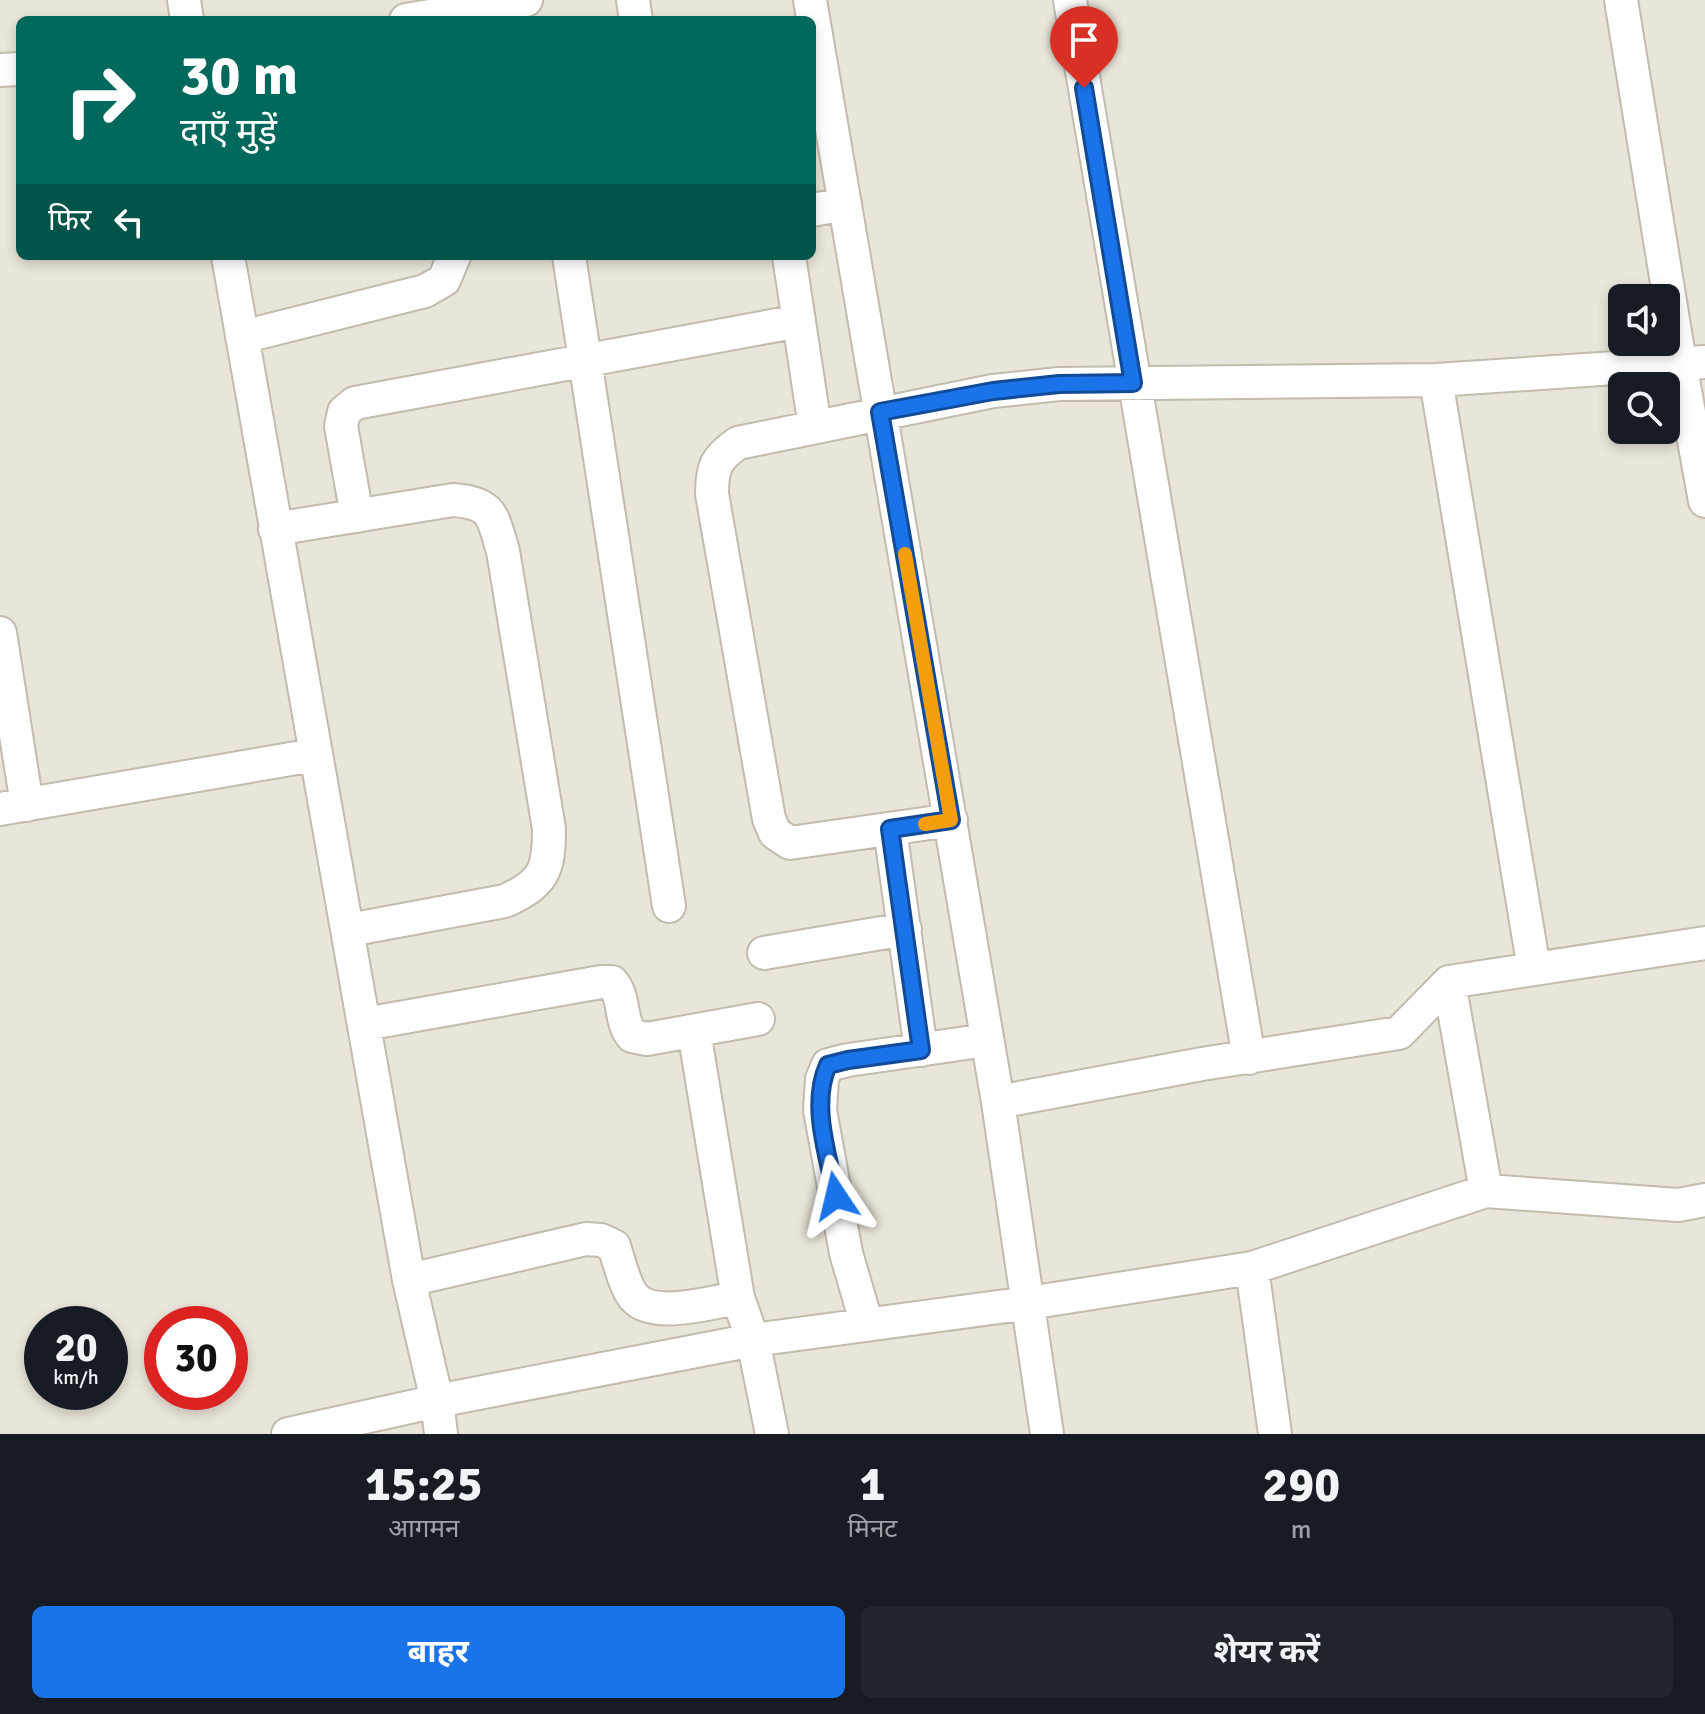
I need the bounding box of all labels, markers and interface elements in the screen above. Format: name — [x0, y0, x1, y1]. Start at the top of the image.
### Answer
pin — [1050, 6, 1118, 88]
icon: arrive — [1062, 18, 1106, 62]
text: 30 m — [180, 41, 298, 110]
icon: right — [48, 48, 152, 152]
text: दाएँ मुड़ें — [180, 110, 277, 155]
icon: left — [107, 200, 151, 244]
text: फिर — [48, 202, 91, 239]
map controls — [1608, 284, 1680, 444]
button: sound — [1608, 284, 1680, 356]
button: search — [1608, 372, 1680, 444]
position arrow — [794, 1154, 878, 1238]
speed limit sign: 30 — [144, 1306, 248, 1410]
text: 20 — [54, 1323, 98, 1373]
text: km/h — [53, 1365, 99, 1390]
text: 15:25 — [365, 1455, 483, 1514]
text: 1 — [860, 1455, 885, 1514]
text: 290 — [1262, 1456, 1340, 1515]
text: आगमन — [388, 1513, 459, 1545]
text: मिनट — [848, 1513, 897, 1545]
text: m — [1291, 1514, 1312, 1546]
button: बाहर — [32, 1606, 845, 1698]
button: शेयर करें — [861, 1606, 1673, 1698]

